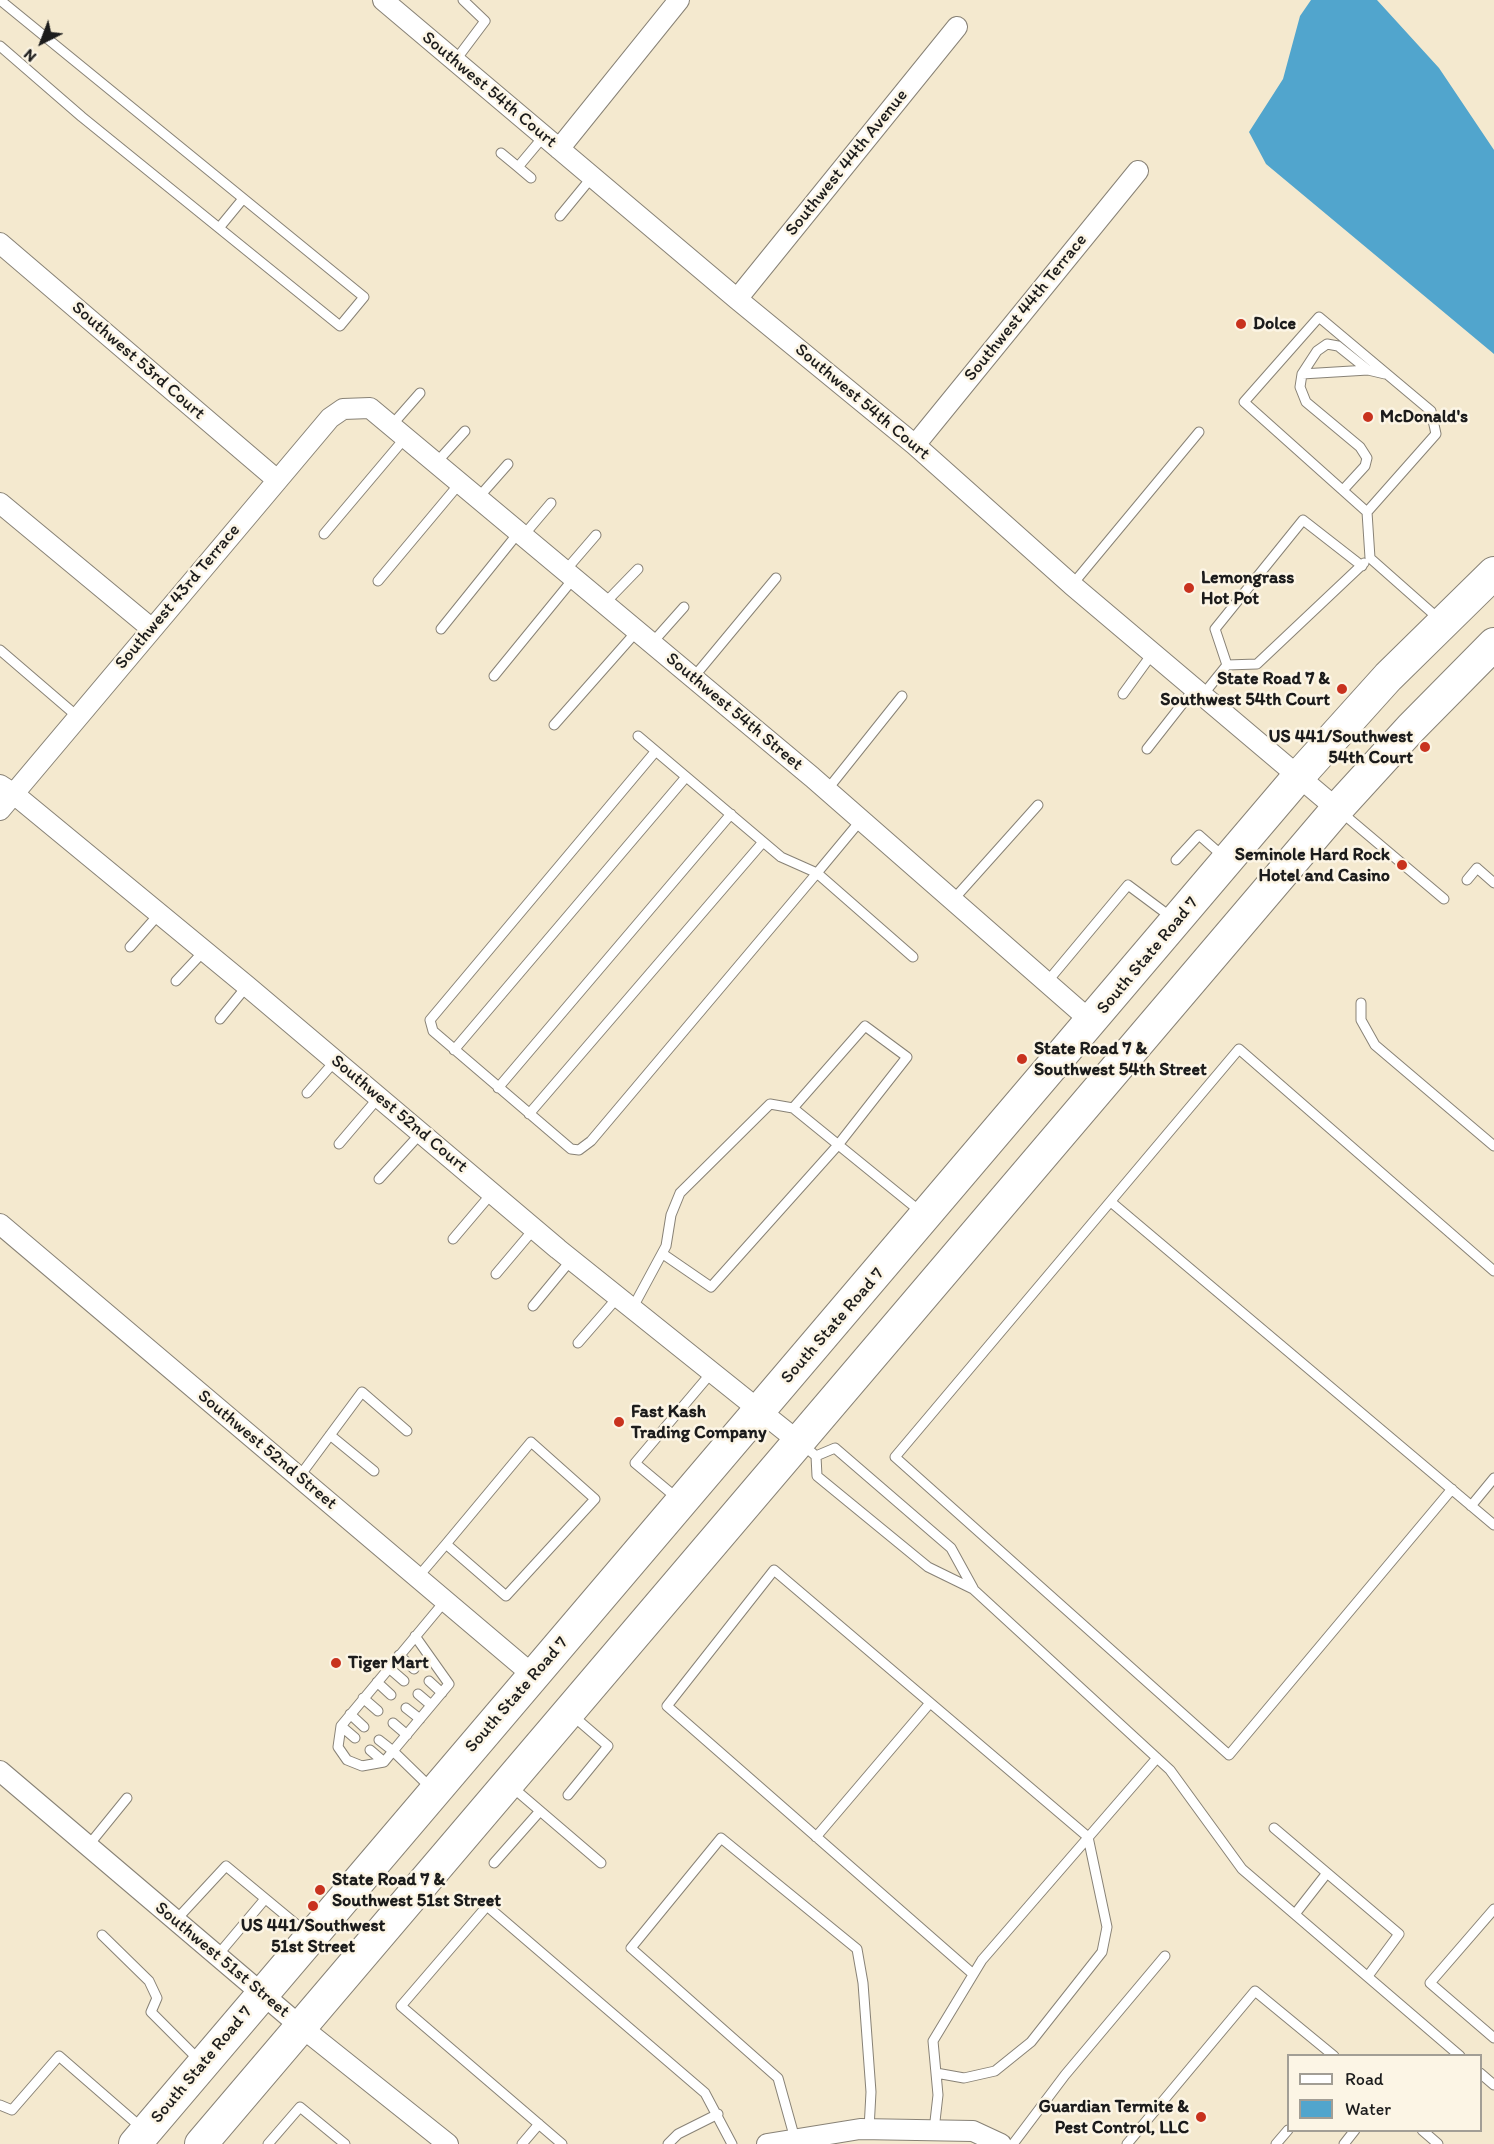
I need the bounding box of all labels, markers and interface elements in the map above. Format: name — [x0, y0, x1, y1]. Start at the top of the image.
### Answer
north arrow — [12, 12, 72, 72]
street label: Southwest 54th Court — [417, 27, 561, 153]
text: N — [19, 45, 40, 66]
street label: Southwest 44th Avenue — [781, 85, 913, 241]
street label: Southwest 44th Terrace — [960, 230, 1092, 386]
street label: Southwest 53rd Court — [67, 297, 209, 425]
place label: Dolce — [1253, 313, 1296, 335]
marker: Dolce — [1234, 317, 1248, 331]
street label: Southwest 54th Court — [790, 339, 934, 465]
place label: McDonald's — [1380, 406, 1468, 428]
marker: McDonald's — [1361, 410, 1375, 424]
street label: Southwest 43rd Terrace — [111, 520, 245, 674]
place label: Lemongrass Hot Pot — [1201, 567, 1294, 610]
marker: Lemongrass Hot Pot — [1182, 581, 1196, 595]
street label: Southwest 54th Street — [661, 648, 807, 776]
place label: State Road 7 & Southwest 54th Court — [1160, 668, 1330, 710]
marker: State Road 7 & Southwest 54th Court — [1335, 682, 1349, 696]
place label: US 441/Southwest 54th Court — [1269, 726, 1413, 768]
marker: US 441/Southwest 54th Court — [1418, 740, 1432, 754]
place label: Seminole Hard Rock Hotel and Casino — [1235, 844, 1390, 886]
marker: Seminole Hard Rock Hotel and Casino — [1395, 858, 1409, 872]
street label: South State Road 7 — [1093, 893, 1203, 1019]
place label: State Road 7 & Southwest 54th Street — [1034, 1038, 1207, 1080]
street label: Southwest 52nd Court — [326, 1050, 472, 1178]
marker: State Road 7 & Southwest 54th Street — [1015, 1052, 1029, 1066]
street label: South State Road 7 — [777, 1264, 889, 1388]
street label: Southwest 52nd Street — [193, 1385, 341, 1515]
place label: Fast Kash Trading Company — [631, 1401, 766, 1444]
marker: Fast Kash Trading Company — [612, 1415, 626, 1429]
street label: South State Road 7 — [461, 1633, 573, 1757]
place label: Tiger Mart — [348, 1652, 429, 1674]
marker: Tiger Mart — [329, 1656, 343, 1670]
place label: State Road 7 & Southwest 51st Street — [332, 1869, 501, 1912]
marker: State Road 7 & Southwest 51st Street — [313, 1883, 327, 1897]
street label: Southwest 51st Street — [150, 1897, 294, 2023]
marker: US 441/Southwest 51st Street — [306, 1899, 320, 1913]
place label: US 441/Southwest 51st Street — [241, 1915, 385, 1958]
street label: South State Road 7 — [147, 2002, 257, 2128]
legend — [1287, 2054, 1482, 2132]
text: Road — [1345, 2068, 1384, 2090]
place label: Guardian Termite & Pest Control, LLC — [1039, 2096, 1189, 2138]
text: Water — [1345, 2098, 1391, 2120]
marker: Guardian Termite & Pest Control, LLC — [1194, 2110, 1208, 2124]

